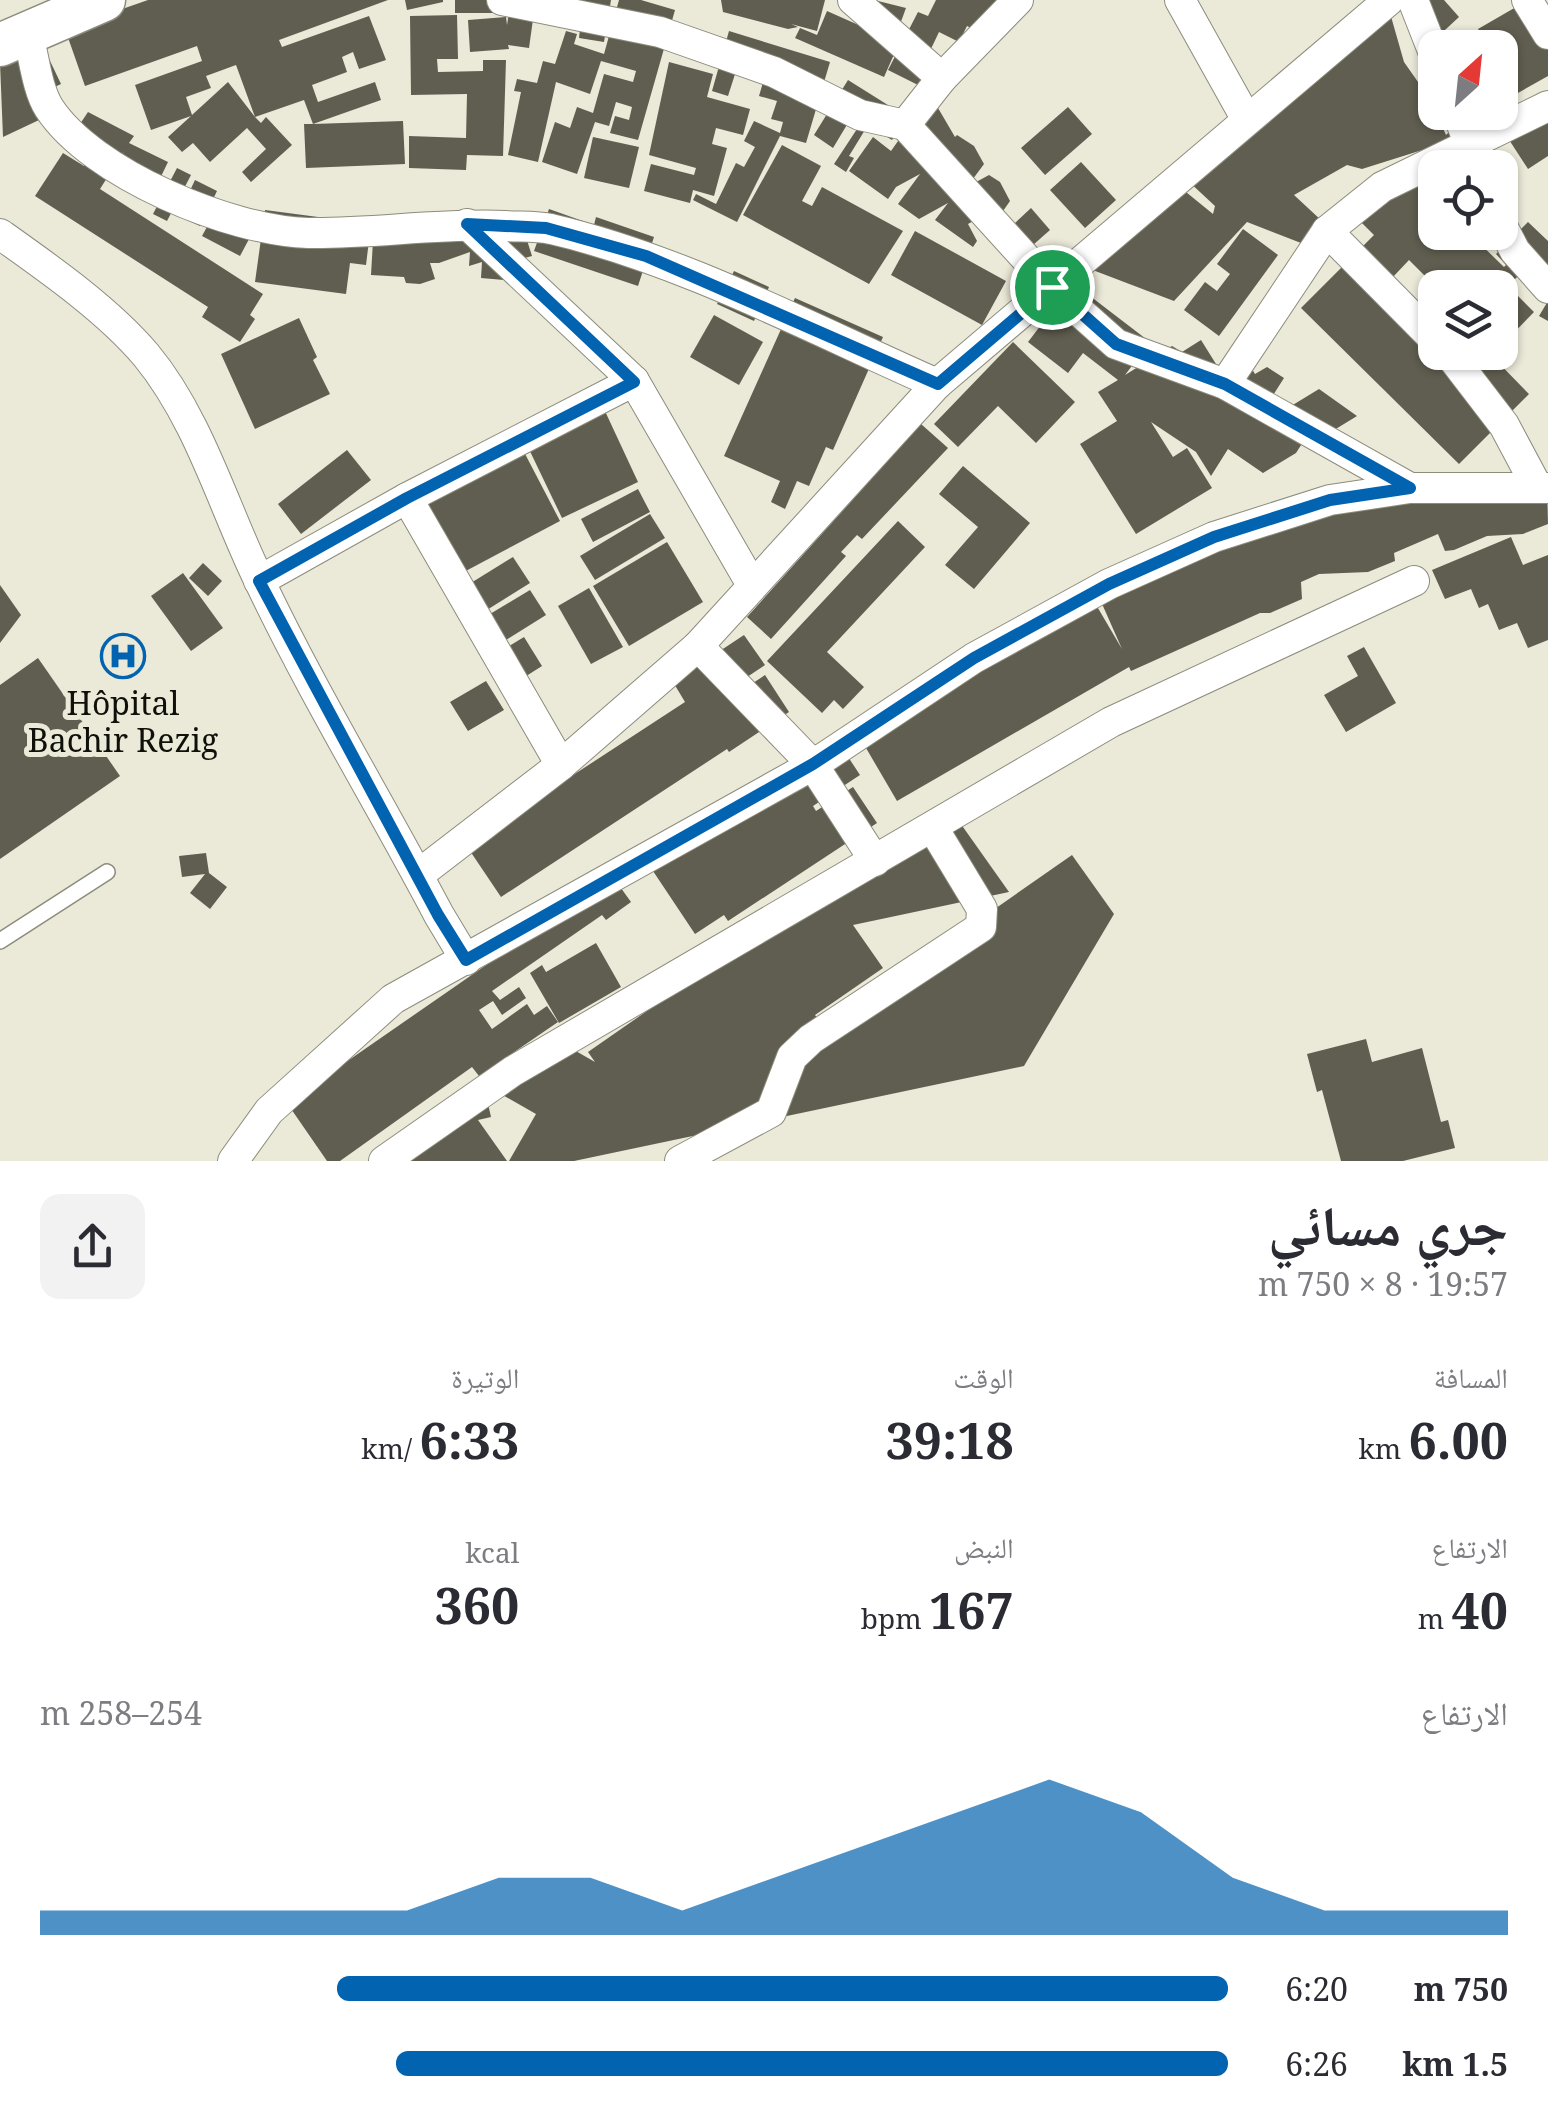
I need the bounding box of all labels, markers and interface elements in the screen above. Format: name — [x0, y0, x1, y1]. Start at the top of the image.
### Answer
north arrow — [1418, 30, 1518, 130]
map controls — [1418, 30, 1518, 370]
button: locate — [1418, 150, 1518, 250]
pin — [1010, 245, 1095, 330]
icon: arrive — [1025, 260, 1080, 315]
button: layers — [1418, 270, 1518, 370]
hospital icon: Hôpital Bachir Rezig — [100, 633, 146, 679]
place label: Hôpital Bachir Rezig — [28, 681, 218, 761]
text: جري مسائي — [1268, 1187, 1508, 1262]
button: share — [40, 1194, 145, 1299]
text: 19:57 · 8 × 750 m — [1258, 1262, 1508, 1305]
text: الوتيرة — [451, 1358, 519, 1396]
text: الوقت — [953, 1358, 1014, 1396]
text: المسافة — [1434, 1358, 1508, 1396]
text: 6:33 — [419, 1406, 519, 1474]
text: 39:18 — [885, 1406, 1014, 1474]
text: 6.00 — [1409, 1406, 1508, 1474]
text: /km — [361, 1429, 419, 1467]
text: km — [1358, 1429, 1409, 1467]
text: النبض — [954, 1528, 1014, 1566]
text: الارتفاع — [1432, 1528, 1508, 1566]
text: kcal — [465, 1533, 519, 1571]
text: 360 — [435, 1571, 519, 1639]
text: 167 — [929, 1576, 1014, 1644]
text: 40 — [1452, 1576, 1508, 1644]
text: bpm — [861, 1599, 929, 1637]
text: m — [1418, 1599, 1452, 1637]
text: 254–258 m — [40, 1691, 202, 1734]
text: الارتفاع — [1421, 1691, 1508, 1734]
text: 6:20 — [1285, 1967, 1348, 2010]
text: 750 m — [1414, 1967, 1508, 2010]
text: 6:26 — [1285, 2042, 1348, 2085]
text: 1.5 km — [1402, 2042, 1508, 2085]

